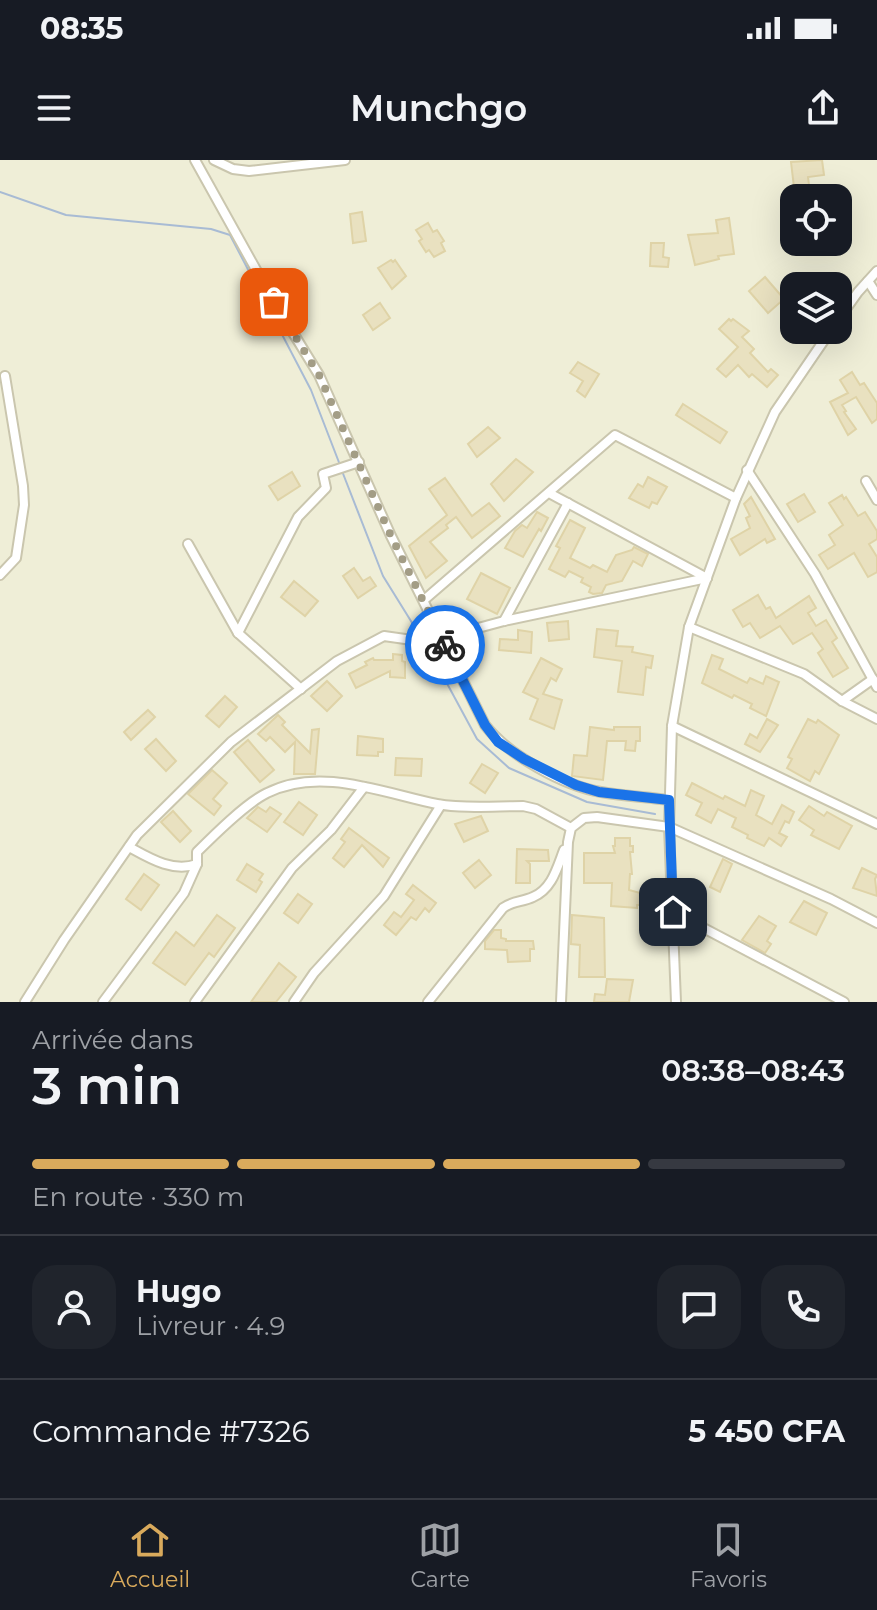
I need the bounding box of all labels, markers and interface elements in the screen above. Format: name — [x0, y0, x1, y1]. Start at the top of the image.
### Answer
text: 08:35 — [40, 10, 123, 47]
icon: menu — [32, 86, 76, 130]
text: Munchgo — [350, 86, 527, 130]
icon: share — [801, 86, 845, 130]
map controls — [780, 184, 852, 344]
button: locate — [780, 184, 852, 256]
pin — [240, 268, 308, 336]
button: layers — [780, 272, 852, 344]
icon: bag — [252, 280, 296, 324]
courier — [405, 605, 485, 685]
icon: bike — [423, 623, 467, 667]
pin — [639, 878, 707, 946]
icon: home — [651, 890, 695, 934]
text: Arrivée dans — [32, 1024, 193, 1056]
text: 08:38–08:43 — [661, 1052, 845, 1089]
text: 3 min — [32, 1054, 182, 1117]
text: En route · 330 m — [32, 1181, 244, 1213]
button: person — [32, 1265, 116, 1349]
button: chat — [657, 1265, 741, 1349]
button: phone — [761, 1265, 845, 1349]
text: Hugo — [136, 1273, 222, 1310]
text: Livreur · 4.9 — [136, 1310, 285, 1342]
text: Commande #7326 — [32, 1413, 310, 1450]
text: 5 450 CFA — [688, 1413, 845, 1450]
tab: Accueil — [110, 1518, 190, 1593]
tab: Carte — [410, 1518, 470, 1593]
tab: Favoris — [690, 1518, 767, 1593]

